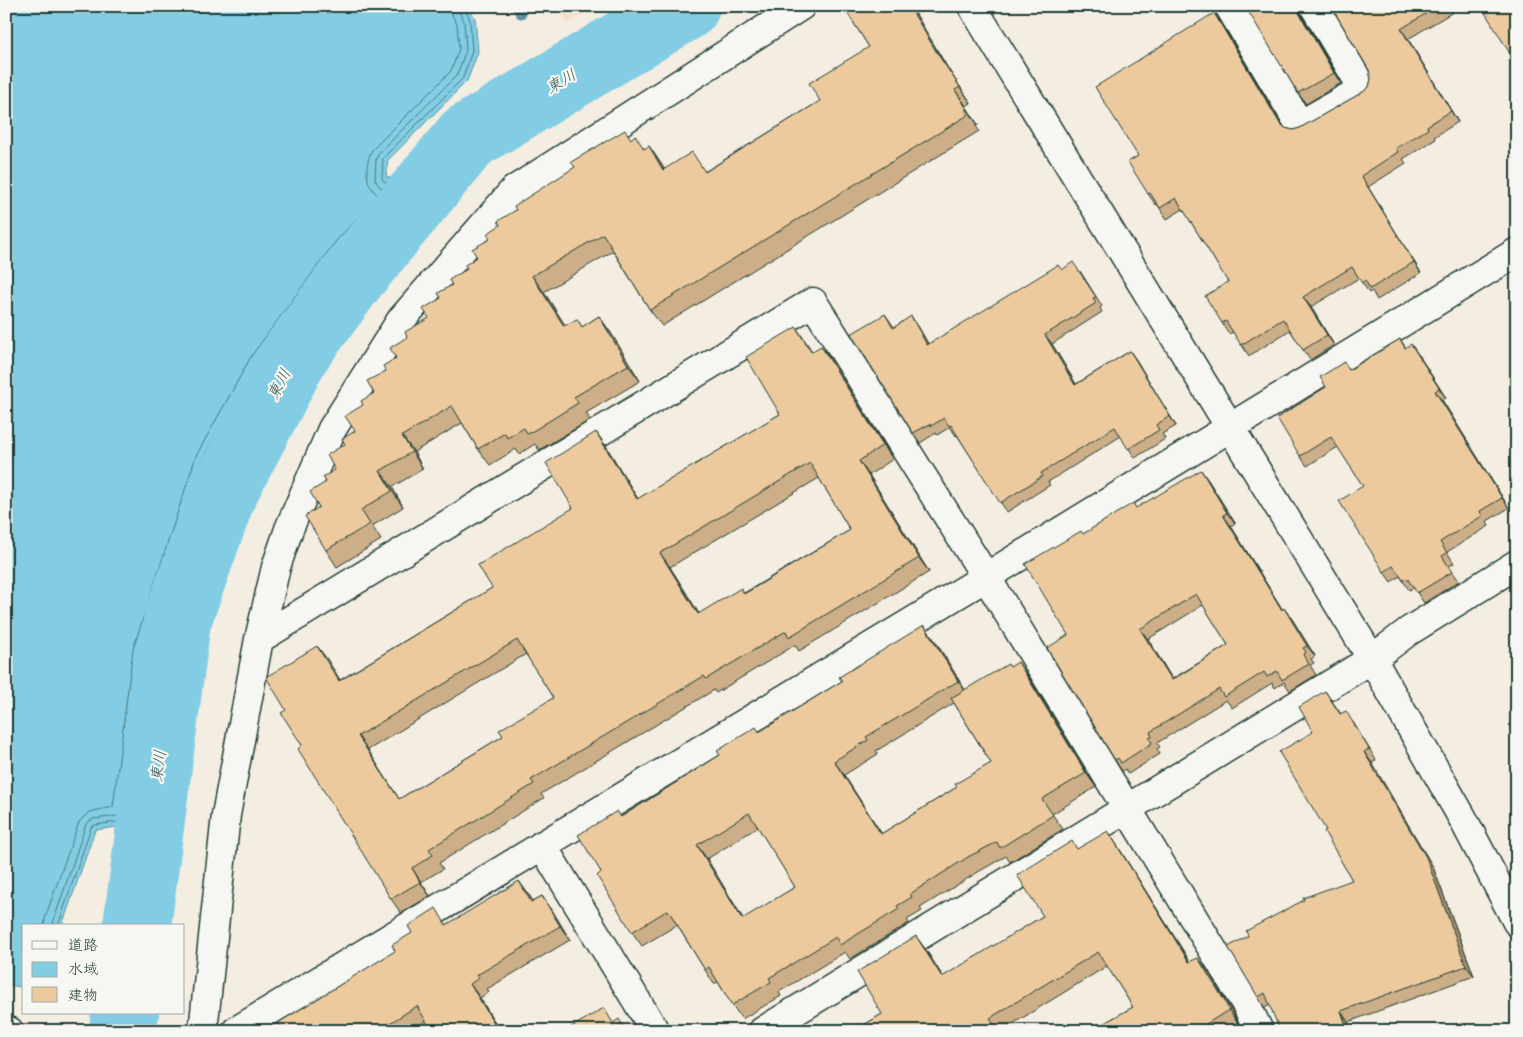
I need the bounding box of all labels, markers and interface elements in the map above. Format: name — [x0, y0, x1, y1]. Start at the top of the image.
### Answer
water label: 東川 — [542, 64, 580, 98]
water label: 東川 — [262, 365, 296, 403]
water label: 東川 — [145, 749, 171, 783]
legend — [22, 924, 185, 1014]
text: 道路 — [68, 935, 98, 955]
text: 水域 — [68, 959, 98, 979]
text: 建物 — [68, 985, 98, 1005]

